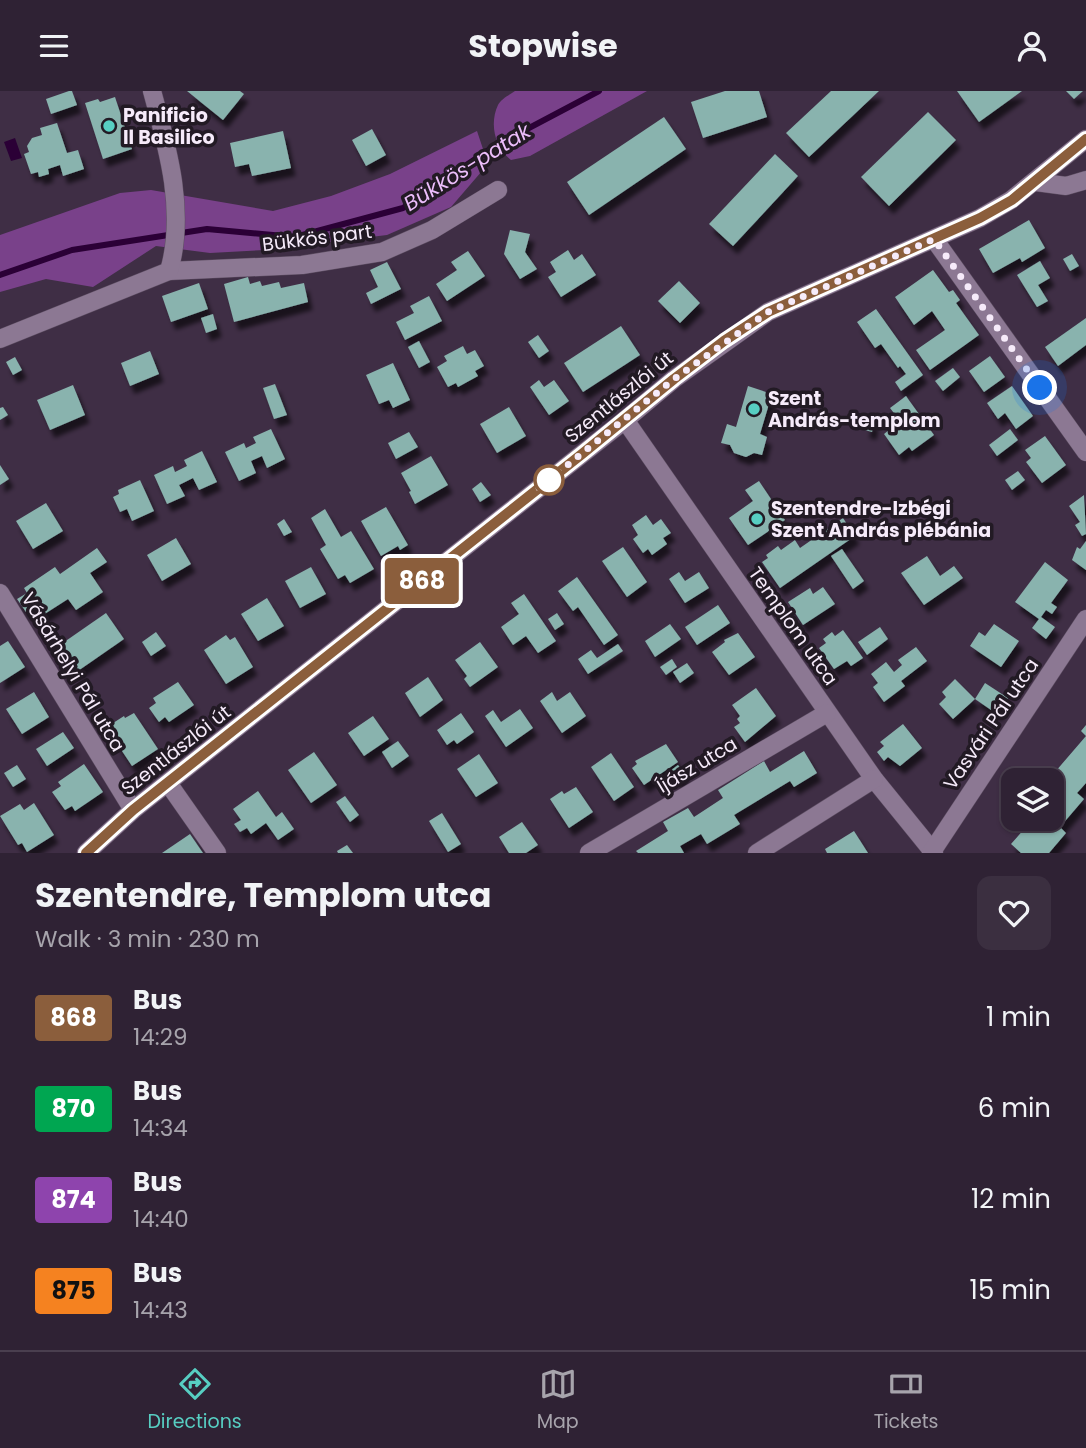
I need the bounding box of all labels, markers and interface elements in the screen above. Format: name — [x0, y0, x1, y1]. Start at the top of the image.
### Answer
text: Stopwise — [468, 23, 618, 68]
icon: menu — [35, 27, 73, 65]
icon: person — [1013, 27, 1051, 65]
place label: Panificio Il Basilico — [123, 102, 215, 151]
water label: Bükkös-patak — [398, 116, 537, 218]
marker: Panificio Il Basilico — [101, 118, 117, 134]
street label: Bükkös part — [261, 218, 373, 258]
street label: Szentlászlói út — [559, 345, 679, 449]
your location — [1022, 370, 1057, 405]
place label: Szent András-templom — [768, 385, 941, 434]
marker: Szent András-templom — [746, 401, 762, 417]
unlabelled marker — [534, 465, 564, 495]
place label: Szentendre-Izbégi Szent András plébánia — [771, 495, 991, 544]
marker: Szentendre-Izbégi Szent András plébánia — [749, 511, 765, 527]
line badge: 868 — [382, 558, 462, 604]
street label: Templom utca — [742, 561, 844, 691]
text: 868 — [399, 564, 445, 597]
street label: Vásárhelyi Pál utca — [15, 587, 131, 757]
street label: Vasvári Pál utca — [937, 653, 1045, 795]
street label: Szentlászlói út — [116, 699, 237, 801]
street label: Íjász utca — [652, 730, 742, 800]
map controls — [1001, 768, 1064, 831]
button: layers — [1001, 768, 1064, 831]
text: Szentendre, Templom utca — [35, 872, 491, 919]
button: heart — [977, 876, 1051, 950]
text: Walk · 3 min · 230 m — [35, 923, 260, 955]
text: Bus — [133, 982, 182, 1018]
text: 1 min — [986, 999, 1051, 1035]
text: 868 — [50, 1001, 97, 1034]
text: 14:29 — [133, 1021, 187, 1053]
text: Bus — [133, 1073, 182, 1109]
text: 6 min — [978, 1090, 1051, 1126]
text: 870 — [51, 1092, 96, 1125]
text: 14:34 — [133, 1112, 188, 1144]
text: Bus — [133, 1164, 182, 1200]
text: 12 min — [971, 1181, 1051, 1217]
text: 874 — [51, 1183, 96, 1216]
text: 14:40 — [133, 1203, 189, 1235]
text: Bus — [133, 1255, 182, 1291]
text: 15 min — [970, 1272, 1051, 1308]
text: 875 — [52, 1274, 96, 1307]
text: 14:43 — [133, 1294, 188, 1326]
tab: Directions — [147, 1365, 242, 1436]
tab: Map — [537, 1365, 579, 1436]
tab: Tickets — [874, 1365, 939, 1436]

